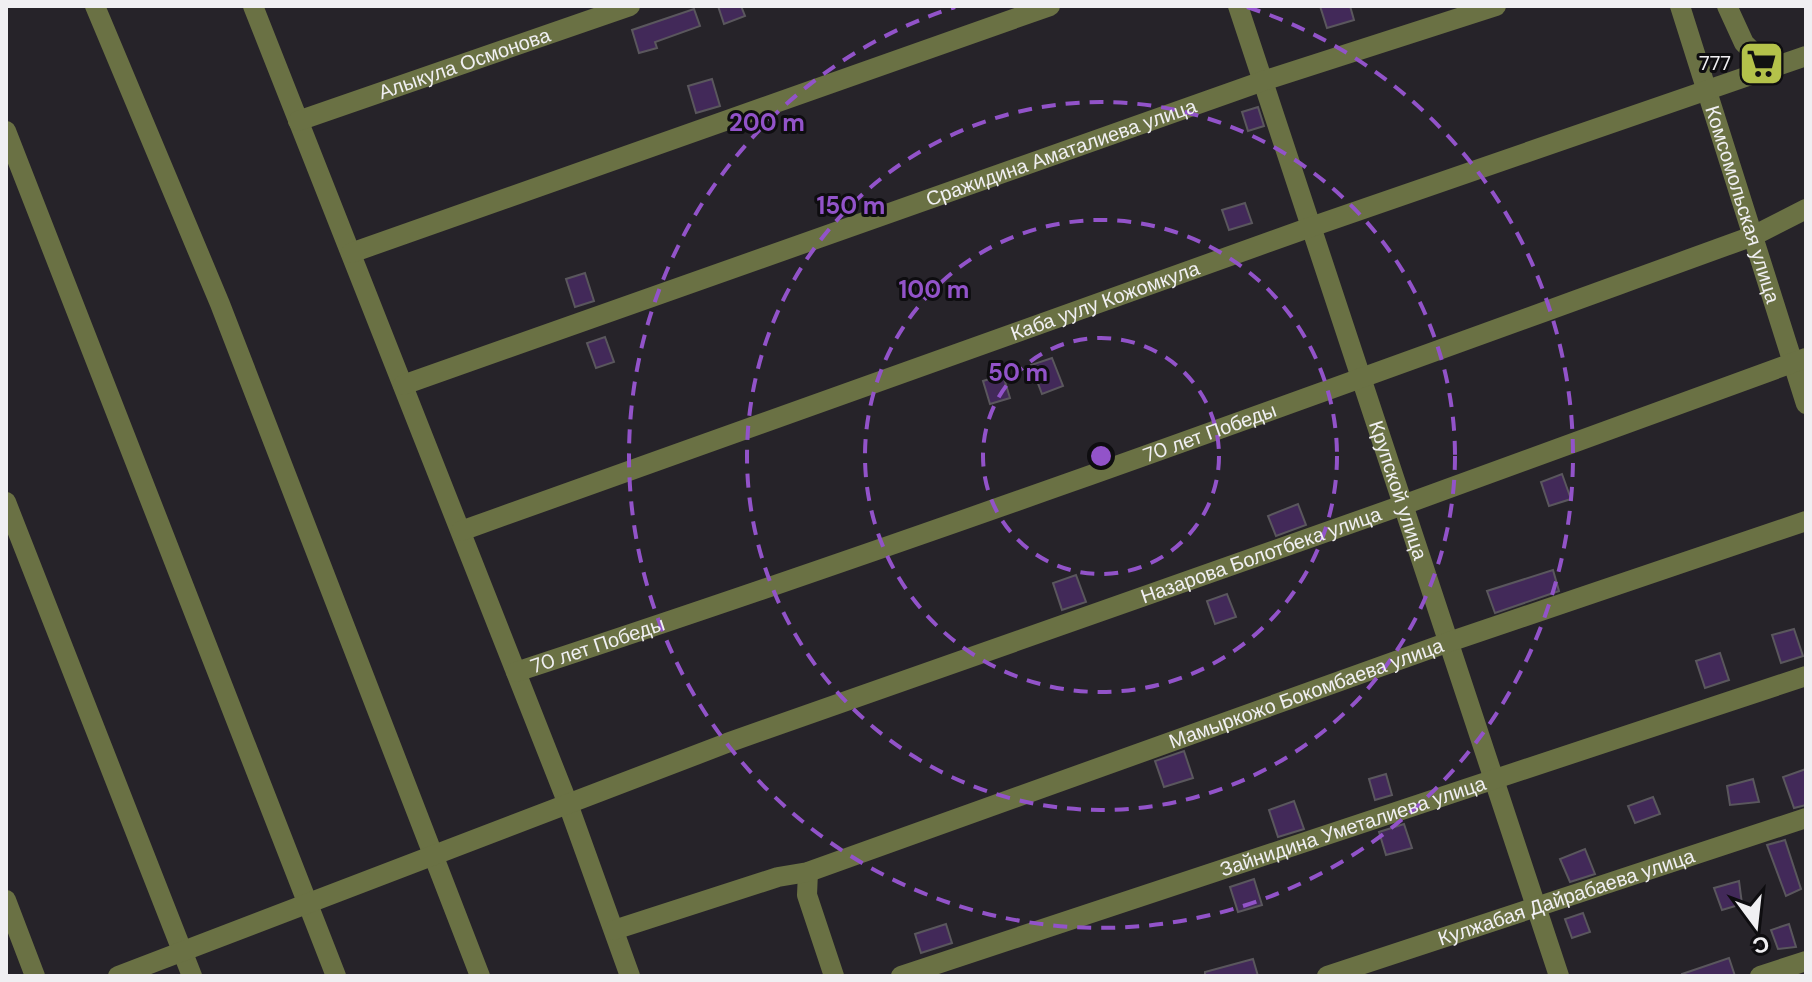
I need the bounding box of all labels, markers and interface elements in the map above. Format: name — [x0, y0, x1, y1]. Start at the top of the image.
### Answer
street label: Алыкула Осмонова — [375, 21, 555, 105]
supermarket icon: 777 — [1738, 39, 1786, 87]
place label: 777 — [1699, 50, 1731, 76]
street label: Сражидина Аматалиева улица — [922, 92, 1201, 212]
street label: Комсомольская улица — [1699, 102, 1787, 307]
text: 200 m — [729, 107, 805, 138]
text: 150 m — [817, 190, 885, 221]
street label: Каба уулу Кожомкула — [1007, 255, 1204, 346]
text: 100 m — [899, 274, 969, 305]
text: 50 m — [988, 357, 1048, 388]
street label: 70 лет Победы — [1140, 397, 1280, 468]
street label: Крупской улица — [1363, 417, 1434, 564]
centre of rings — [1087, 442, 1115, 470]
street label: Назарова Болотбека улица — [1137, 500, 1385, 609]
street label: 70 лет Победы — [527, 611, 668, 679]
street label: Мамыркожо Бокомбаева улица — [1165, 632, 1448, 754]
street label: Зайнидина Уметалиева улица — [1216, 770, 1490, 882]
street label: Кулжабая Дайрабаева улица — [1435, 842, 1699, 952]
north arrow — [1716, 886, 1796, 966]
text: С — [1750, 929, 1772, 961]

